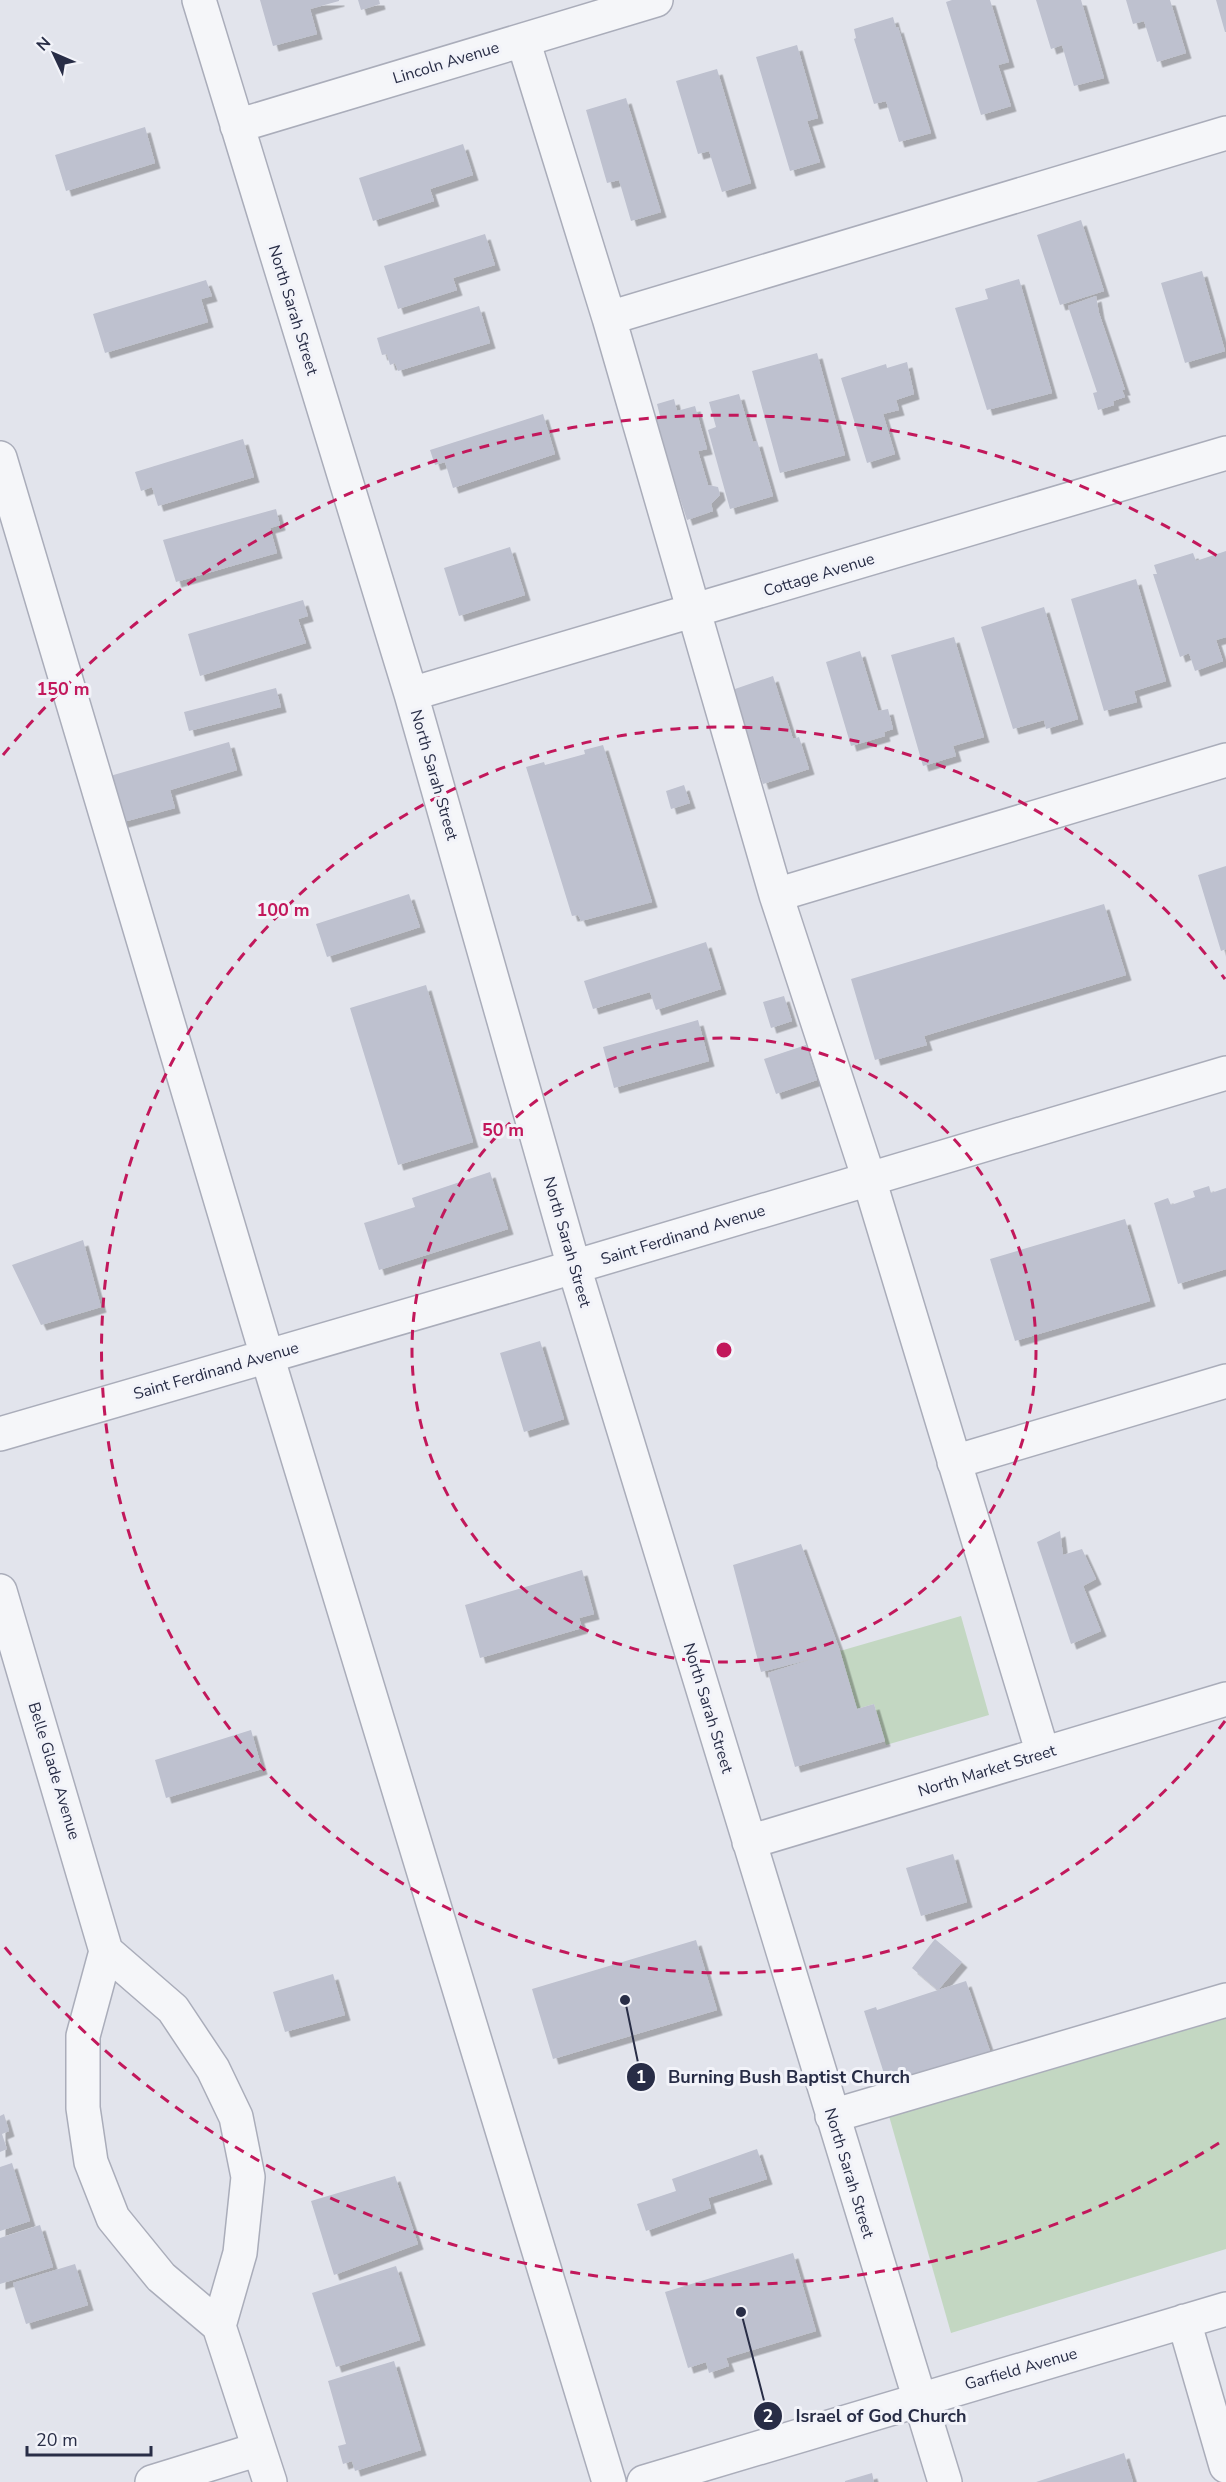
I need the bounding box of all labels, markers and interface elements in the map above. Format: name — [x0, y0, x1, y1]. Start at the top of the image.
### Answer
north arrow — [24, 24, 84, 84]
text: N — [32, 32, 56, 56]
street label: Lincoln Avenue — [390, 36, 502, 90]
street label: North Sarah Street — [263, 242, 323, 378]
street label: Cottage Avenue — [761, 548, 877, 602]
text: 150 m — [36, 677, 90, 701]
street label: North Sarah Street — [405, 707, 463, 843]
text: 100 m — [256, 898, 310, 922]
text: 50 m — [482, 1118, 524, 1142]
street label: North Sarah Street — [538, 1174, 596, 1310]
street label: Saint Ferdinand Avenue — [598, 1199, 768, 1271]
street label: Saint Ferdinand Avenue — [131, 1337, 301, 1405]
centre of rings — [714, 1340, 734, 1360]
street label: North Sarah Street — [678, 1640, 738, 1776]
street label: Belle Glade Avenue — [23, 1700, 85, 1842]
street label: North Market Street — [915, 1739, 1059, 1802]
callout: Burning Bush Baptist Church — [626, 2059, 922, 2095]
text: 1 — [636, 2065, 646, 2089]
text: Burning Bush Baptist Church — [668, 2065, 910, 2089]
street label: North Sarah Street — [819, 2105, 879, 2241]
street label: Garfield Avenue — [962, 2342, 1080, 2396]
callout: Israel of God Church — [753, 2398, 979, 2434]
text: 2 — [763, 2404, 773, 2428]
text: Israel of God Church — [795, 2404, 967, 2428]
scale bar — [27, 2419, 152, 2457]
text: 20 m — [36, 2428, 78, 2452]

